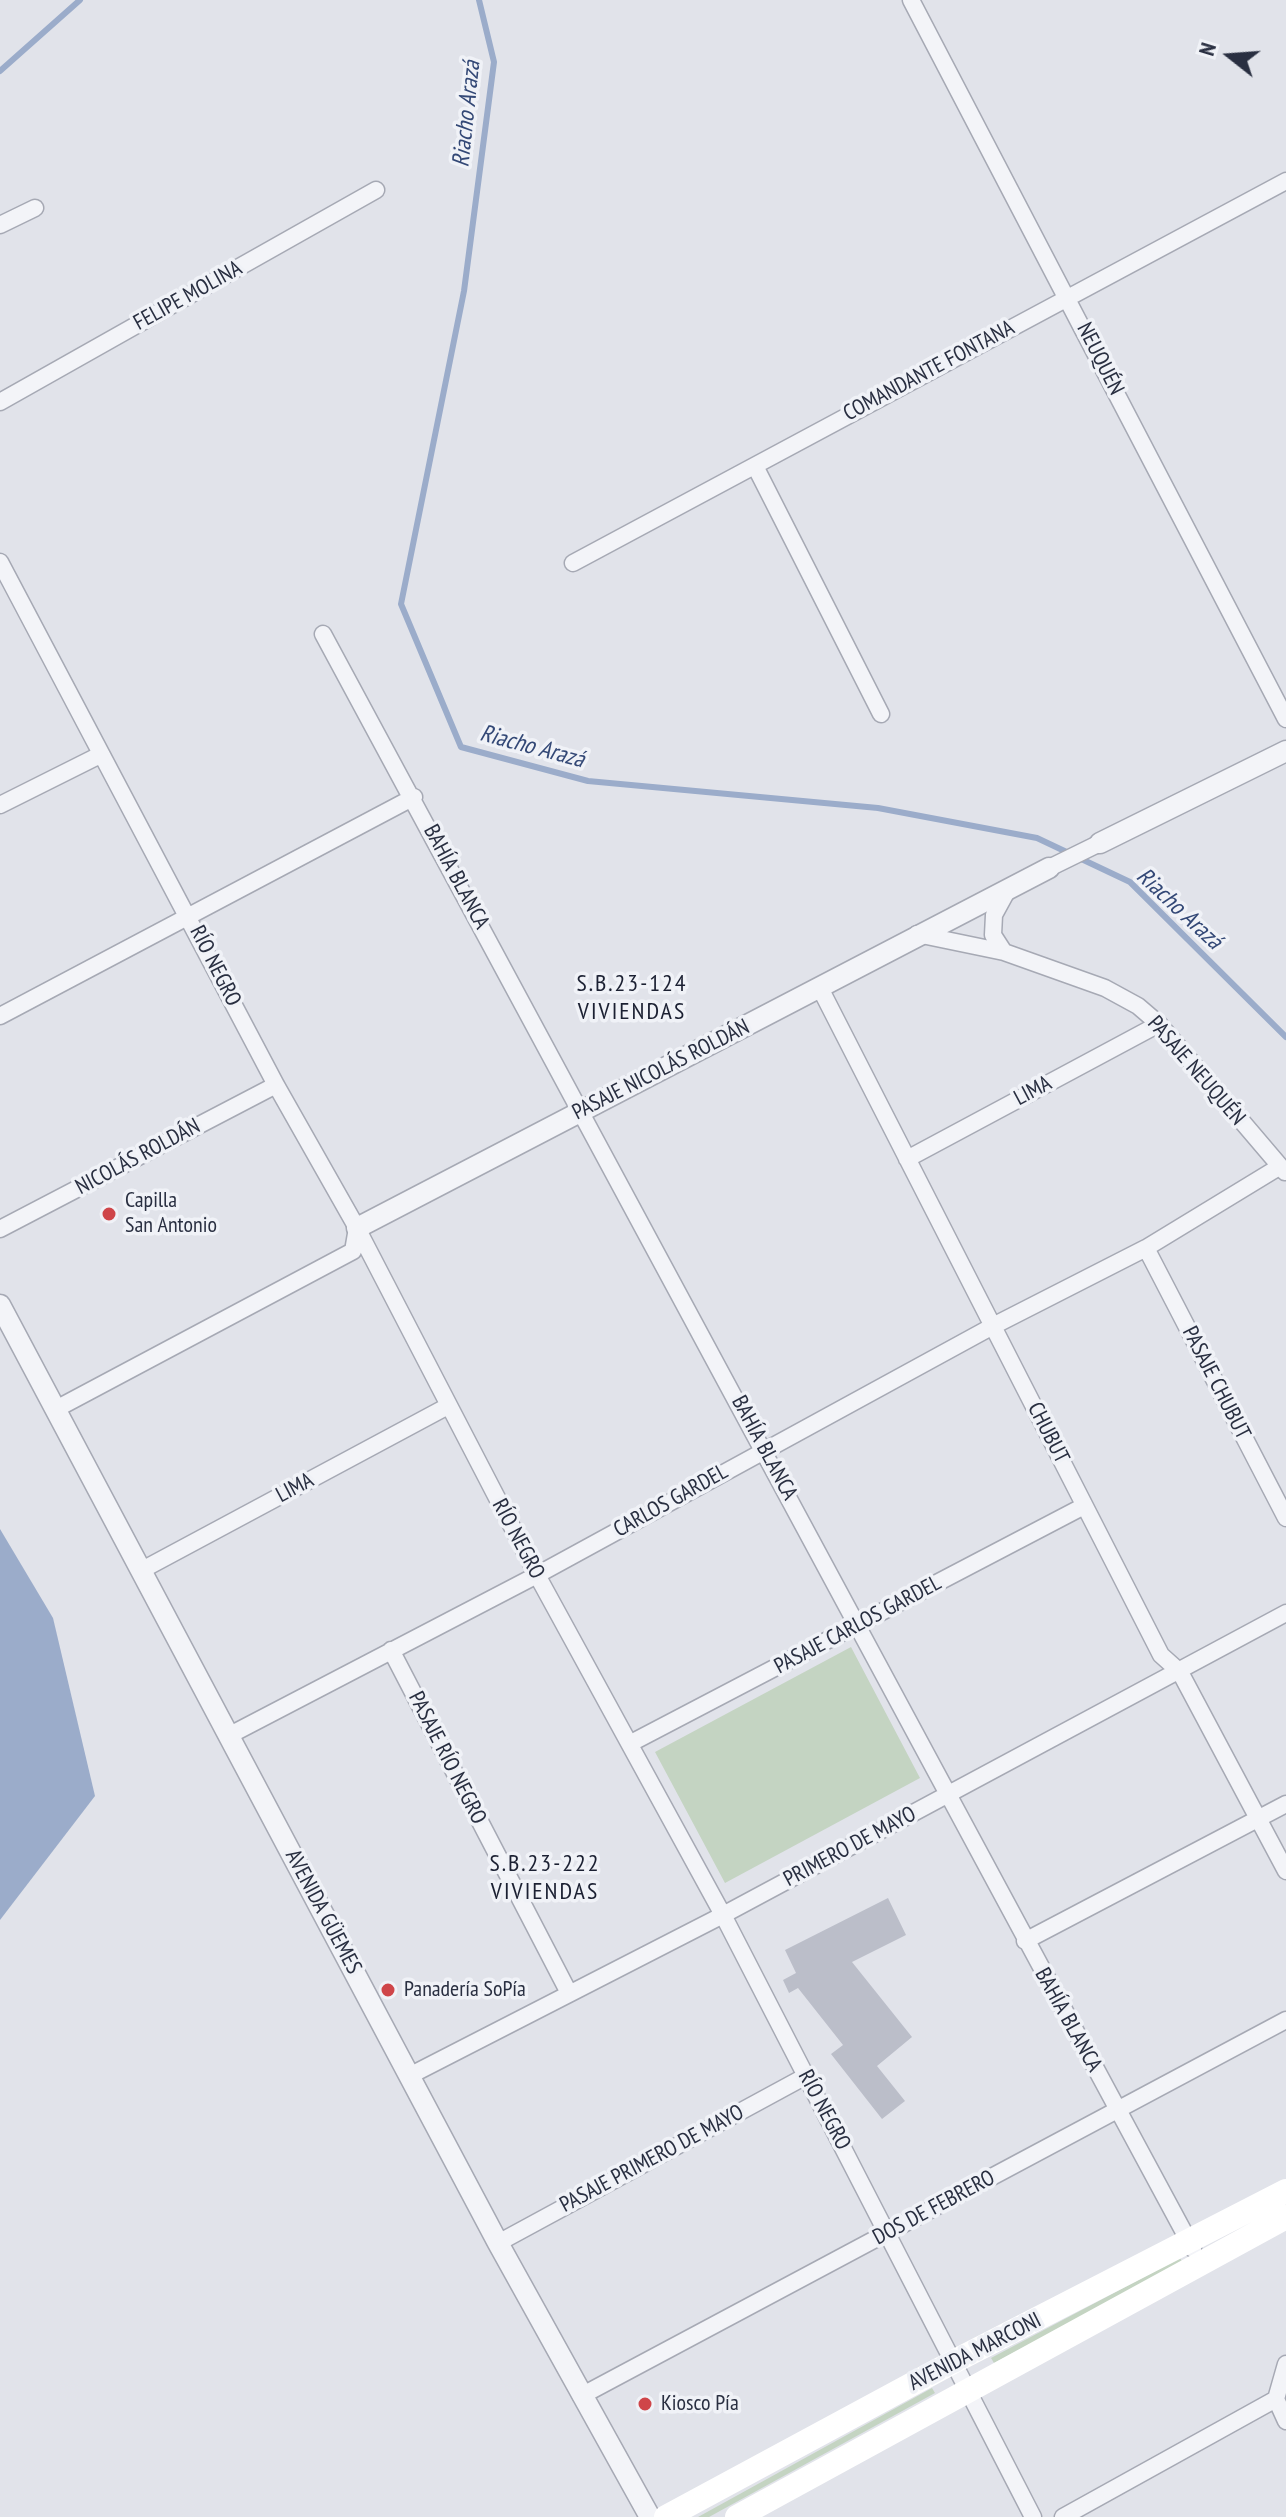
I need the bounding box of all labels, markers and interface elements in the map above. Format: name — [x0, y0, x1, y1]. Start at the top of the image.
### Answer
north arrow — [1190, 16, 1270, 96]
text: N — [1192, 39, 1222, 59]
water label: Riacho Arazá — [447, 59, 487, 169]
street label: FELIPE MOLINA — [129, 256, 247, 336]
street label: COMANDANTE FONTANA — [839, 315, 1019, 427]
street label: NEUQUÉN — [1071, 318, 1129, 400]
water label: Riacho Arazá — [477, 719, 587, 775]
street label: BAHÍA BLANCA — [417, 820, 495, 934]
water label: Riacho Arazá — [1130, 862, 1228, 956]
street label: RÍO NEGRO — [184, 921, 246, 1011]
district label: S.B.23-124 VIVIENDAS — [576, 970, 688, 1026]
street label: PASAJE NEUQUÉN — [1141, 1011, 1251, 1131]
street label: PASAJE NICOLÁS ROLDÁN — [568, 1014, 754, 1126]
street label: LIMA — [1010, 1070, 1056, 1112]
street label: NICOLÁS ROLDÁN — [71, 1113, 205, 1201]
place label: Capilla San Antonio — [125, 1188, 217, 1240]
marker: Capilla San Antonio — [100, 1205, 118, 1223]
street label: PASAJE CHUBUT — [1176, 1322, 1256, 1444]
street label: BAHÍA BLANCA — [725, 1391, 803, 1505]
street label: CHUBUT — [1021, 1398, 1075, 1468]
street label: CARLOS GARDEL — [609, 1459, 733, 1543]
street label: LIMA — [272, 1467, 318, 1509]
street label: RÍO NEGRO — [486, 1495, 550, 1583]
street label: PASAJE CARLOS GARDEL — [770, 1570, 946, 1680]
street label: PASAJE RÍO NEGRO — [402, 1687, 492, 1829]
street label: PRIMERO DE MAYO — [779, 1801, 921, 1893]
street label: AVENIDA GÜEMES — [279, 1845, 367, 1979]
district label: S.B.23-222 VIVIENDAS — [489, 1850, 601, 1906]
street label: BAHÍA BLANCA — [1029, 1964, 1107, 2076]
place label: Panadería SoPía — [404, 1977, 526, 2003]
marker: Panadería SoPía — [379, 1981, 397, 1999]
street label: RÍO NEGRO — [792, 2066, 856, 2154]
street label: PASAJE PRIMERO DE MAYO — [556, 2099, 748, 2219]
street label: DOS DE FEBRERO — [869, 2165, 999, 2251]
street label: AVENIDA MARCONI — [904, 2307, 1046, 2397]
place label: Kiosco Pía — [661, 2391, 739, 2417]
marker: Kiosco Pía — [636, 2395, 654, 2413]

